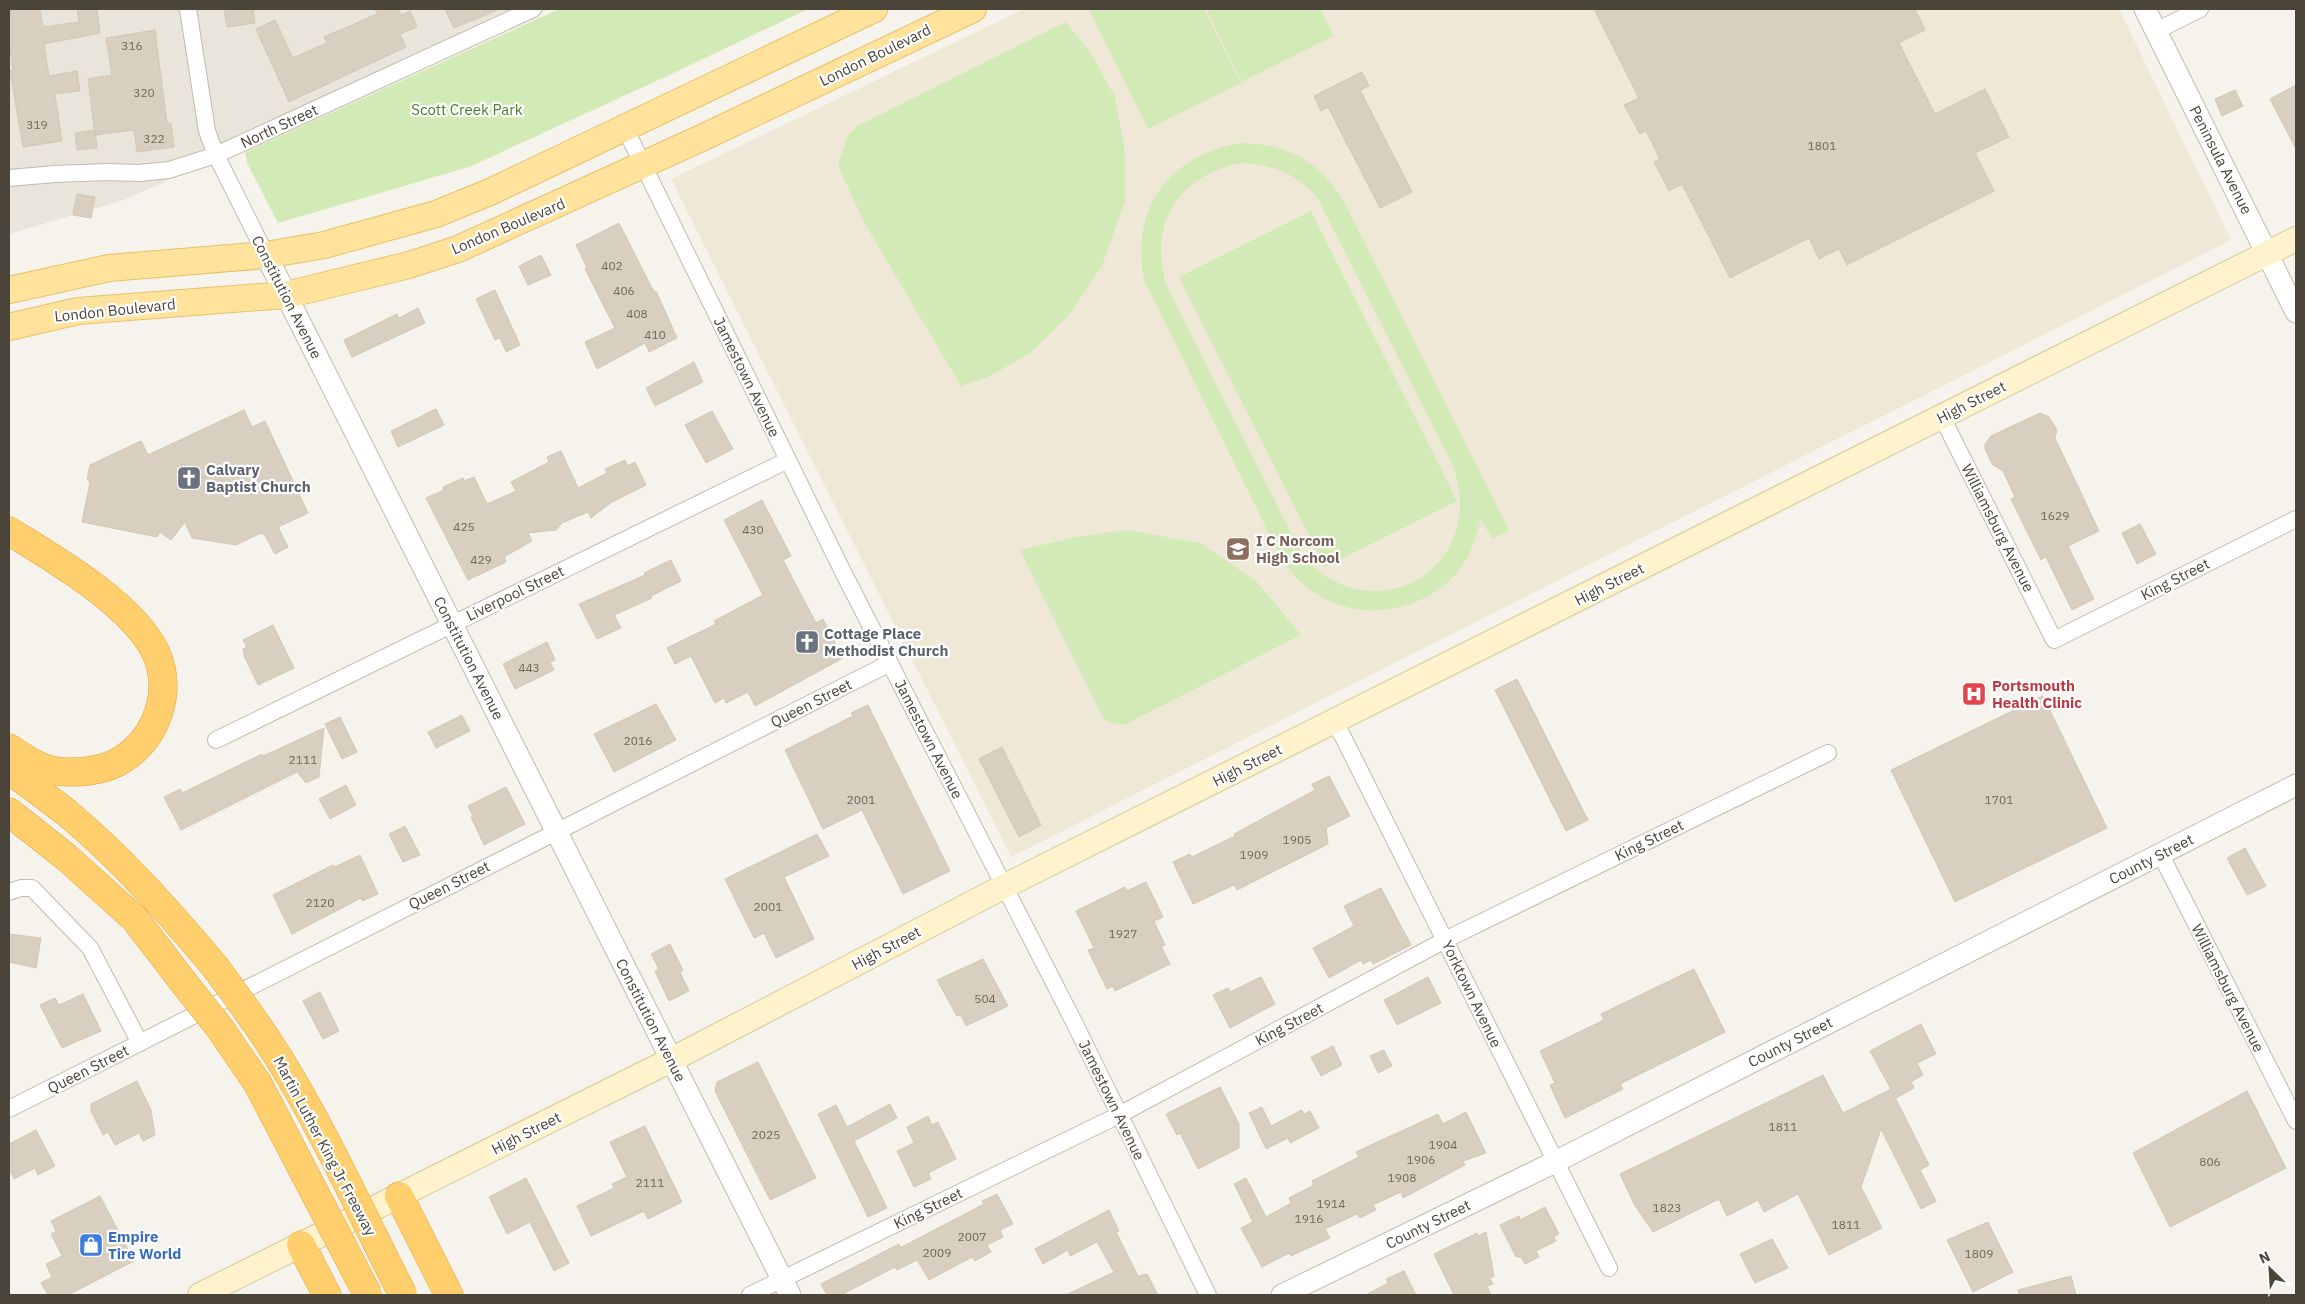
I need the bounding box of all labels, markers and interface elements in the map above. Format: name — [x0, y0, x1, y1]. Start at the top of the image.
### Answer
street label: London Boulevard — [816, 20, 934, 90]
house number: 316 — [121, 38, 143, 53]
house number: 320 — [133, 85, 155, 100]
street label: North Street — [237, 100, 321, 152]
park label: Scott Creek Park — [411, 100, 523, 119]
street label: Peninsula Avenue — [2185, 103, 2257, 217]
house number: 319 — [26, 117, 48, 132]
house number: 322 — [143, 131, 165, 146]
house number: 1801 — [1808, 138, 1836, 153]
street label: London Boulevard — [448, 193, 568, 259]
street label: Constitution Avenue — [248, 232, 326, 362]
house number: 402 — [601, 258, 623, 273]
house number: 406 — [613, 283, 635, 298]
street label: London Boulevard — [53, 294, 177, 326]
house number: 408 — [626, 306, 648, 321]
street label: Jamestown Avenue — [710, 314, 784, 440]
house number: 410 — [644, 327, 666, 342]
street label: High Street — [1933, 376, 2009, 428]
place label: Calvary Baptist Church — [206, 460, 311, 496]
street label: Williamsburg Avenue — [1957, 461, 2039, 595]
church icon: Calvary Baptist Church — [176, 465, 202, 491]
house number: 1629 — [2041, 508, 2069, 523]
house number: 425 — [453, 519, 475, 534]
house number: 430 — [742, 522, 764, 537]
place label: I C Norcom High School — [1256, 531, 1340, 567]
school or university icon: I C Norcom High School — [1225, 536, 1251, 562]
house number: 429 — [470, 552, 492, 567]
street label: King Street — [2138, 554, 2212, 604]
street label: High Street — [1571, 558, 1647, 610]
street label: Liverpool Street — [463, 561, 567, 625]
street label: Constitution Avenue — [430, 593, 508, 723]
place label: Cottage Place Methodist Church — [824, 624, 948, 660]
church icon: Cottage Place Methodist Church — [794, 629, 820, 655]
house number: 443 — [518, 660, 540, 675]
street label: Queen Street — [767, 674, 855, 732]
street label: Jamestown Avenue — [891, 676, 967, 802]
place label: Portsmouth Health Clinic — [1992, 676, 2082, 712]
hospital icon: Portsmouth Health Clinic — [1961, 681, 1987, 707]
house number: 2016 — [624, 733, 652, 748]
street label: High Street — [1209, 739, 1285, 791]
house number: 2111 — [289, 752, 317, 767]
house number: 2001 — [847, 792, 875, 807]
house number: 1701 — [1985, 792, 2013, 807]
street label: King Street — [1611, 815, 1687, 865]
street label: County Street — [2106, 830, 2196, 888]
house number: 1905 — [1283, 832, 1311, 847]
house number: 1909 — [1240, 847, 1268, 862]
street label: Queen Street — [405, 856, 493, 914]
house number: 2120 — [306, 895, 334, 910]
house number: 2001 — [754, 899, 782, 914]
street label: Williamsburg Avenue — [2187, 921, 2269, 1055]
street label: High Street — [848, 922, 924, 974]
house number: 1927 — [1109, 926, 1137, 941]
street label: Yorktown Avenue — [1438, 937, 1506, 1051]
street label: Constitution Avenue — [612, 955, 690, 1085]
house number: 504 — [974, 991, 996, 1006]
street label: King Street — [1252, 998, 1326, 1050]
street label: County Street — [1745, 1013, 1835, 1071]
street label: Jamestown Avenue — [1075, 1037, 1149, 1163]
street label: Queen Street — [44, 1040, 132, 1098]
street label: Martin Luther King Jr Freeway — [270, 1053, 381, 1239]
street label: High Street — [488, 1107, 564, 1159]
house number: 1811 — [1769, 1119, 1797, 1134]
house number: 2025 — [752, 1127, 780, 1142]
house number: 1904 — [1429, 1137, 1457, 1152]
house number: 1906 — [1407, 1152, 1435, 1167]
house number: 806 — [2199, 1154, 2221, 1169]
house number: 1908 — [1388, 1170, 1416, 1185]
house number: 2111 — [636, 1175, 664, 1190]
street label: King Street — [890, 1183, 966, 1233]
street label: County Street — [1382, 1195, 1474, 1253]
house number: 1914 — [1317, 1196, 1345, 1211]
house number: 1823 — [1653, 1200, 1681, 1215]
house number: 1916 — [1295, 1211, 1323, 1226]
house number: 1811 — [1832, 1217, 1860, 1232]
place label: Empire Tire World — [108, 1227, 181, 1263]
house number: 2007 — [958, 1229, 986, 1244]
shop icon: Empire Tire World — [78, 1232, 104, 1258]
north arrow — [2245, 1244, 2295, 1294]
house number: 2009 — [923, 1245, 951, 1260]
house number: 1809 — [1965, 1246, 1993, 1261]
text: N — [2256, 1247, 2273, 1268]

